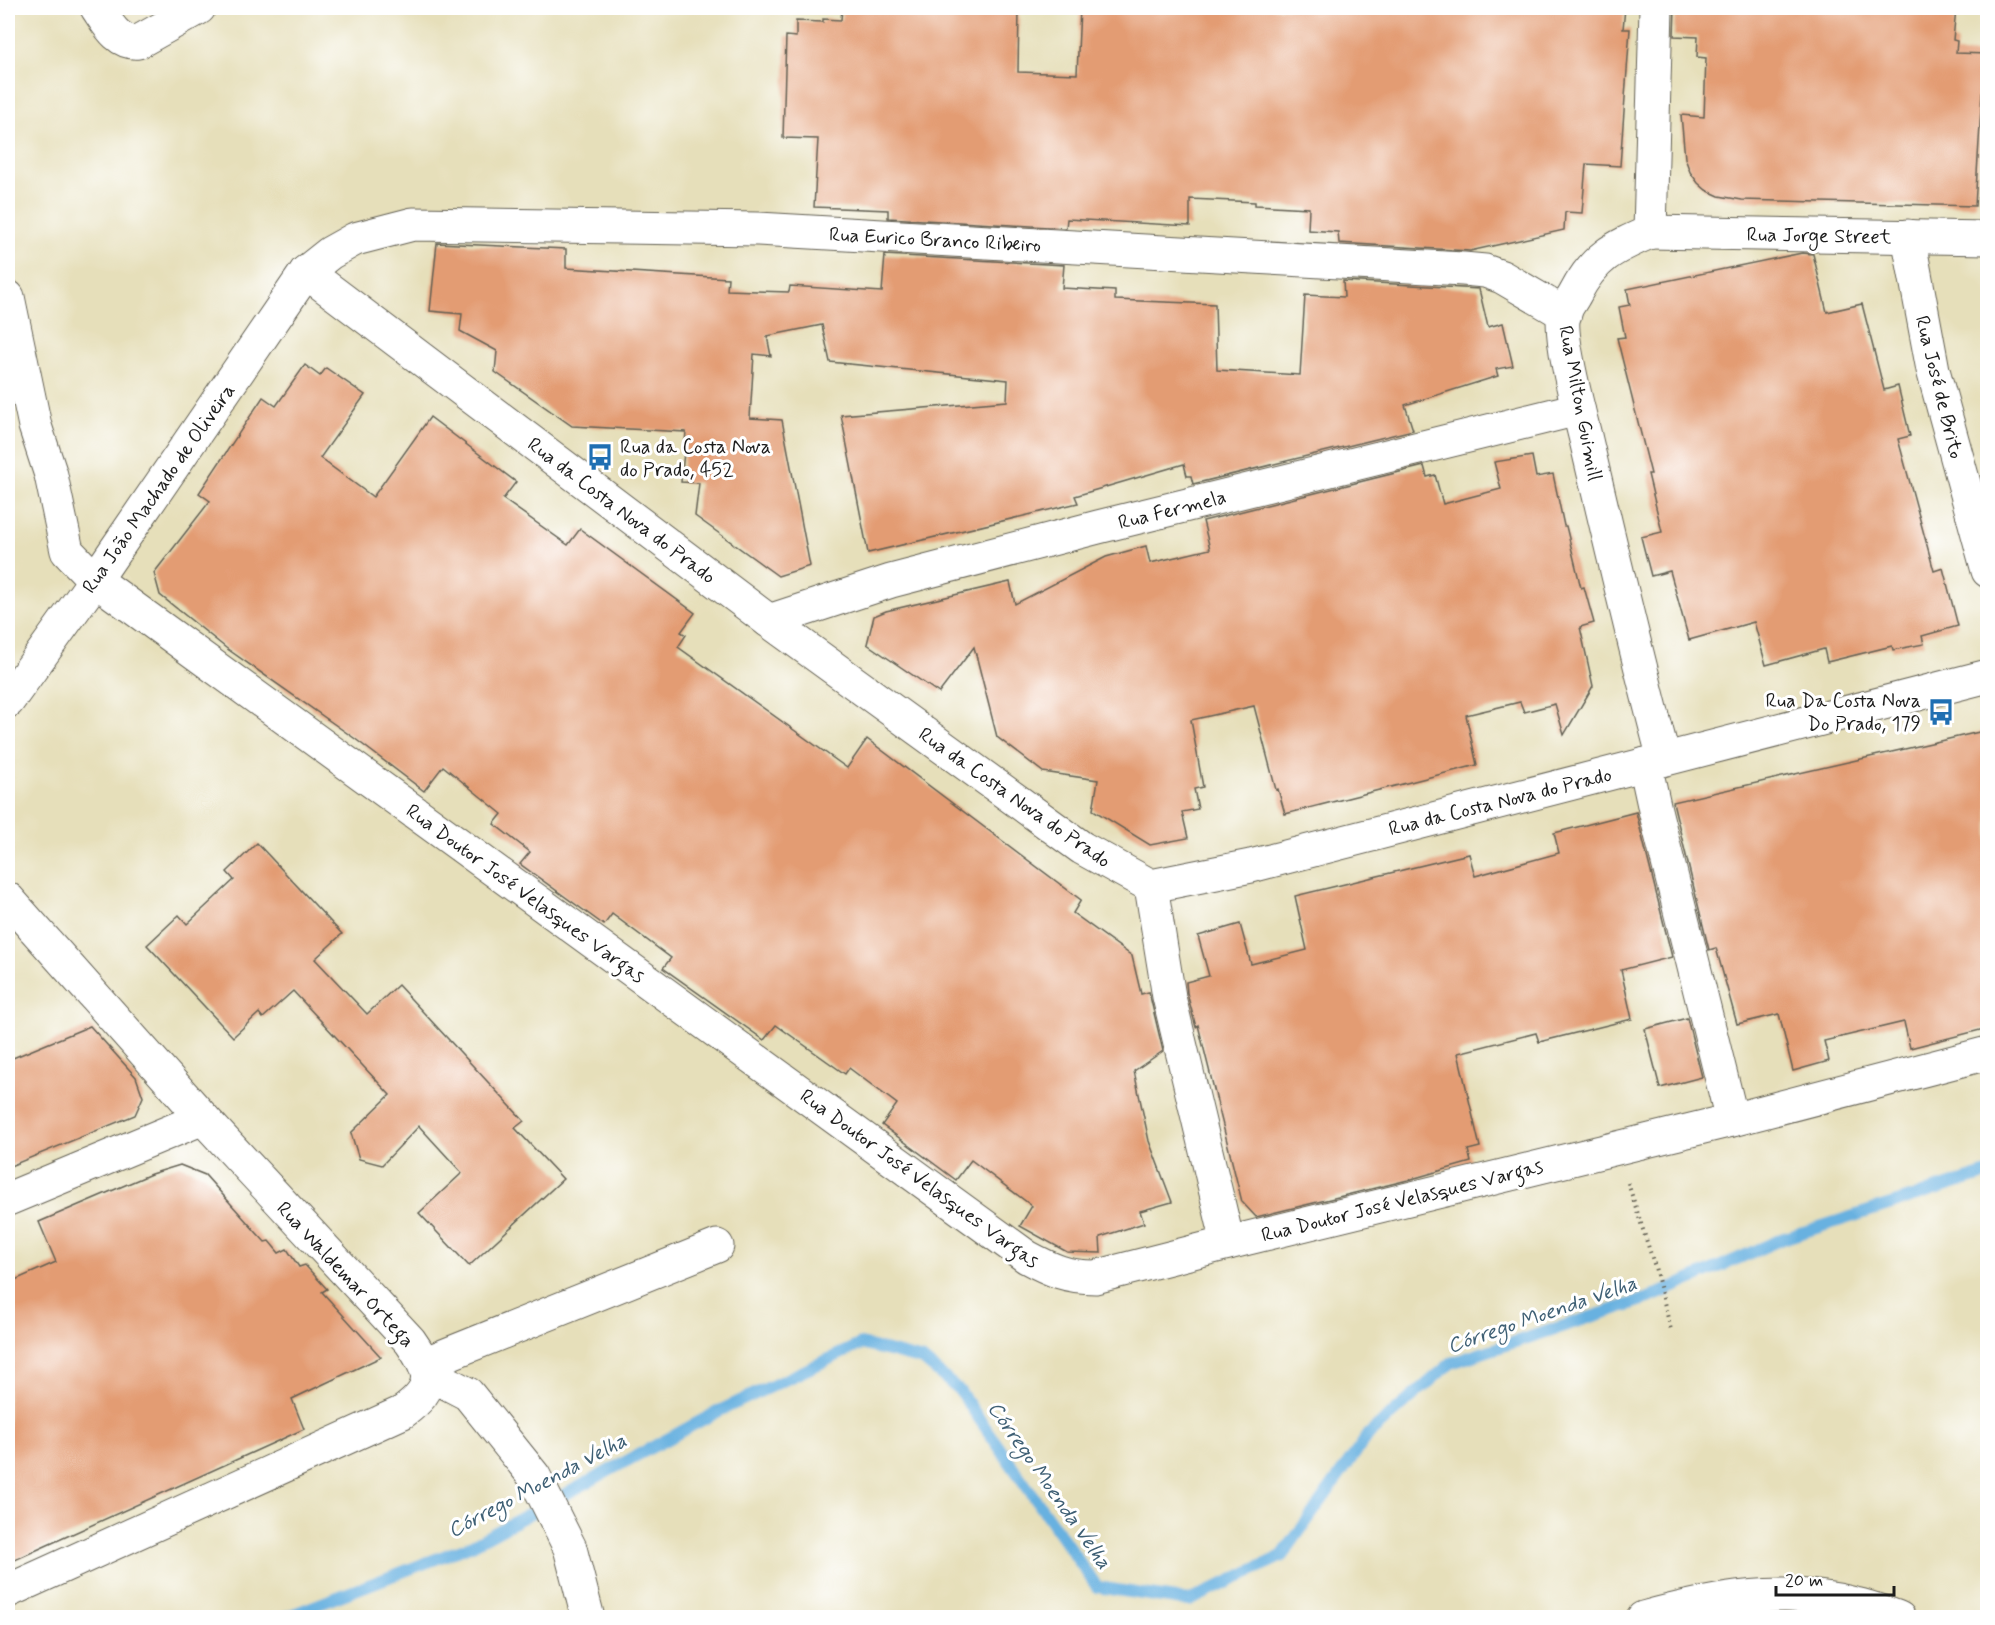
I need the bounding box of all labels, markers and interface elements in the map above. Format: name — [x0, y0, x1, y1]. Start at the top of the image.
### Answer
street label: Rua Eurico Branco Ribeiro — [828, 221, 1042, 260]
street label: Rua Jorge Street — [1746, 222, 1892, 252]
street label: Rua José de Brito — [1908, 313, 1969, 462]
street label: Rua Milton Guimill — [1551, 323, 1608, 483]
street label: Rua João Machado de Oliveira — [76, 379, 242, 599]
street label: Rua da Costa Nova do Prado — [522, 432, 721, 591]
place label: Rua da Costa Nova do Prado, 452 — [620, 434, 771, 484]
bus stop icon: Rua da Costa Nova do Prado, 452 — [585, 442, 615, 472]
street label: Rua Fermela — [1116, 484, 1229, 537]
place label: Rua Da Costa Nova Do Prado, 179 — [1765, 688, 1921, 738]
bus stop icon: Rua Da Costa Nova Do Prado, 179 — [1926, 697, 1956, 727]
street label: Rua da Costa Nova do Prado — [913, 722, 1116, 875]
street label: Rua da Costa Nova do Prado — [1386, 762, 1615, 843]
street label: Rua Doutor José Velasques Vargas — [399, 798, 650, 992]
street label: Rua Doutor José Velasques Vargas — [793, 1083, 1044, 1277]
street label: Rua Doutor José Velasques Vargas — [1259, 1153, 1547, 1252]
street label: Rua Waldemar Ortega — [268, 1196, 420, 1355]
water label: Córrego Moenda Velha — [1444, 1269, 1642, 1362]
water label: Córrego Moenda Velha — [979, 1396, 1118, 1576]
water label: Córrego Moenda Velha — [443, 1427, 633, 1547]
scale bar — [1776, 1559, 1894, 1597]
text: 20 m — [1785, 1569, 1823, 1593]

